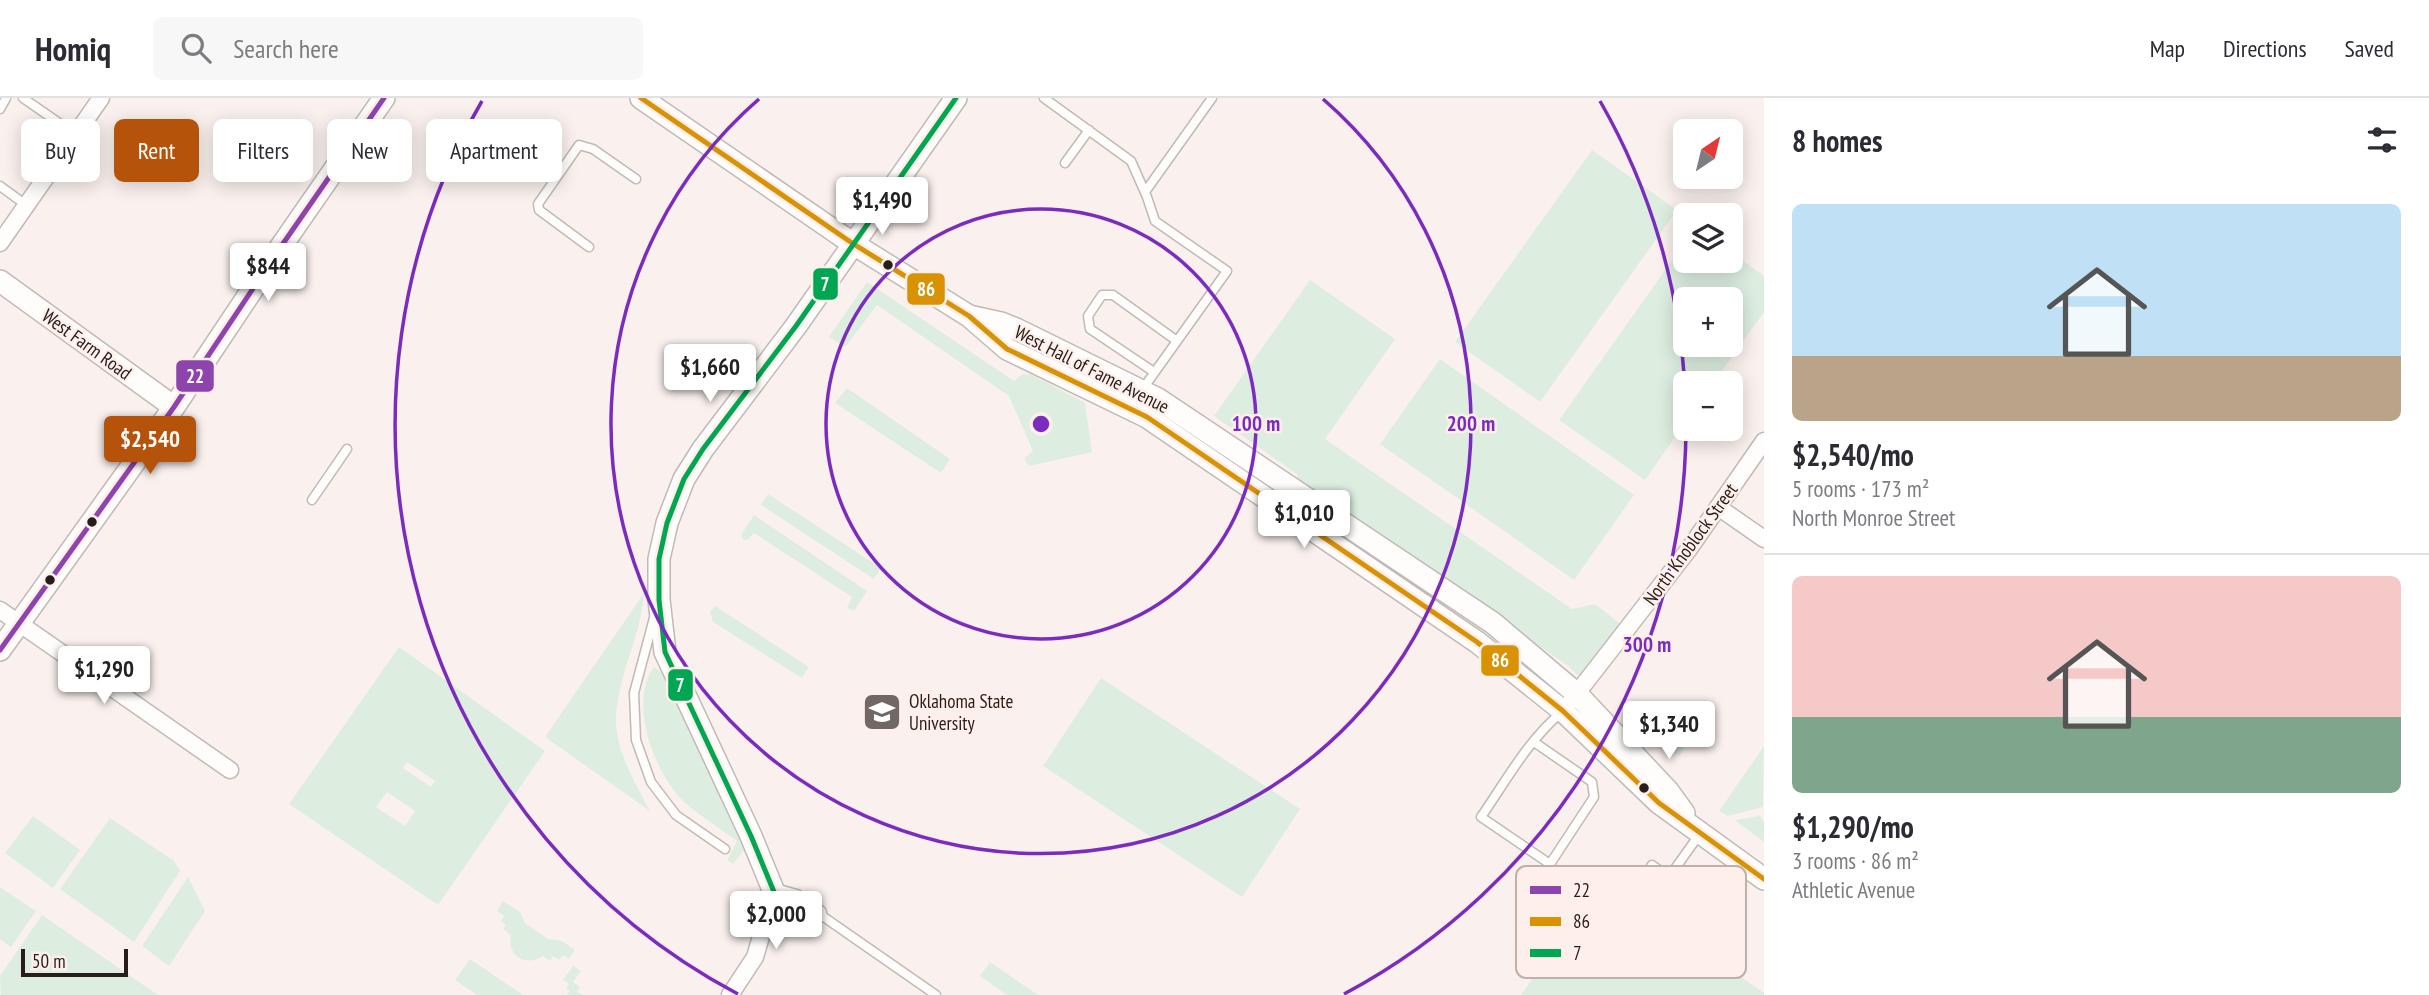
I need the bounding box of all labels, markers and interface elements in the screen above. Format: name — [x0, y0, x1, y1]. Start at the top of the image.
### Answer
search box — [153, 17, 643, 80]
text: Homiq — [35, 27, 111, 70]
icon: search — [177, 29, 215, 67]
text: Search here — [233, 32, 339, 65]
text: Map — [2150, 33, 2185, 64]
text: Directions — [2223, 33, 2307, 64]
text: Saved — [2345, 33, 2394, 64]
chip: Buy — [21, 119, 100, 182]
chip: Rent — [114, 119, 199, 182]
chip: Filters — [213, 119, 313, 182]
chip: New — [327, 119, 412, 182]
chip: Apartment — [426, 119, 562, 182]
north arrow — [1673, 119, 1743, 189]
map controls — [1673, 119, 1743, 441]
text: 8 homes — [1792, 121, 1883, 160]
icon: filters — [2363, 121, 2401, 159]
pin: $1,490 — [825, 178, 939, 237]
text: $1,490 — [852, 185, 912, 214]
button: layers — [1673, 203, 1743, 273]
pin: $844 — [227, 244, 309, 303]
icon: home — [2034, 249, 2160, 375]
text: $844 — [246, 251, 290, 280]
unlabelled marker — [881, 258, 895, 272]
line badge: 7 — [812, 267, 839, 301]
text: 7 — [820, 272, 830, 296]
line badge: 86 — [906, 272, 946, 306]
text: 86 — [917, 277, 935, 301]
button: + — [1673, 287, 1743, 357]
street label: West Farm Road — [37, 303, 137, 385]
street label: West Hall of Fame Avenue — [1011, 320, 1174, 418]
pin: $1,660 — [653, 344, 767, 404]
text: $1,660 — [680, 352, 740, 381]
line badge: 22 — [175, 359, 215, 393]
text: 22 — [186, 364, 204, 388]
button: − — [1673, 371, 1743, 441]
text: 100 m — [1232, 410, 1280, 437]
text: 200 m — [1447, 410, 1495, 437]
centre of rings — [1029, 412, 1053, 436]
pin: $2,540 — [93, 416, 207, 476]
text: $2,540 — [120, 424, 180, 453]
text: $2,540/mo — [1792, 435, 1914, 474]
text: 5 rooms · 173 m² — [1792, 474, 1929, 503]
street label: North Knoblock Street — [1638, 478, 1743, 610]
pin: $1,010 — [1247, 490, 1361, 550]
text: $1,010 — [1274, 498, 1334, 527]
text: North Monroe Street — [1792, 503, 1955, 532]
unlabelled marker — [85, 515, 99, 529]
unlabelled marker — [43, 573, 57, 587]
icon: home — [2034, 621, 2160, 747]
text: 300 m — [1623, 631, 1671, 658]
line badge: 86 — [1480, 644, 1520, 677]
pin: $1,290 — [47, 646, 161, 706]
text: 86 — [1491, 648, 1509, 672]
text: $1,290 — [74, 654, 134, 683]
line badge: 7 — [667, 668, 694, 702]
text: 7 — [675, 673, 685, 697]
place label: Oklahoma State University — [909, 689, 1013, 735]
school or university icon: Oklahoma State University — [861, 691, 903, 733]
pin: $1,340 — [1612, 702, 1726, 761]
text: $1,340 — [1639, 709, 1699, 738]
unlabelled marker — [1637, 781, 1651, 795]
text: $1,290/mo — [1792, 807, 1914, 846]
text: 3 rooms · 86 m² — [1792, 846, 1919, 875]
legend — [1516, 866, 1746, 978]
text: Athletic Avenue — [1792, 875, 1915, 904]
text: 22 — [1573, 878, 1590, 902]
pin: $2,000 — [719, 892, 833, 951]
text: $2,000 — [746, 899, 806, 928]
text: 86 — [1573, 909, 1590, 933]
text: 7 — [1573, 941, 1582, 965]
scale bar — [21, 946, 128, 978]
text: 50 m — [32, 949, 66, 973]

